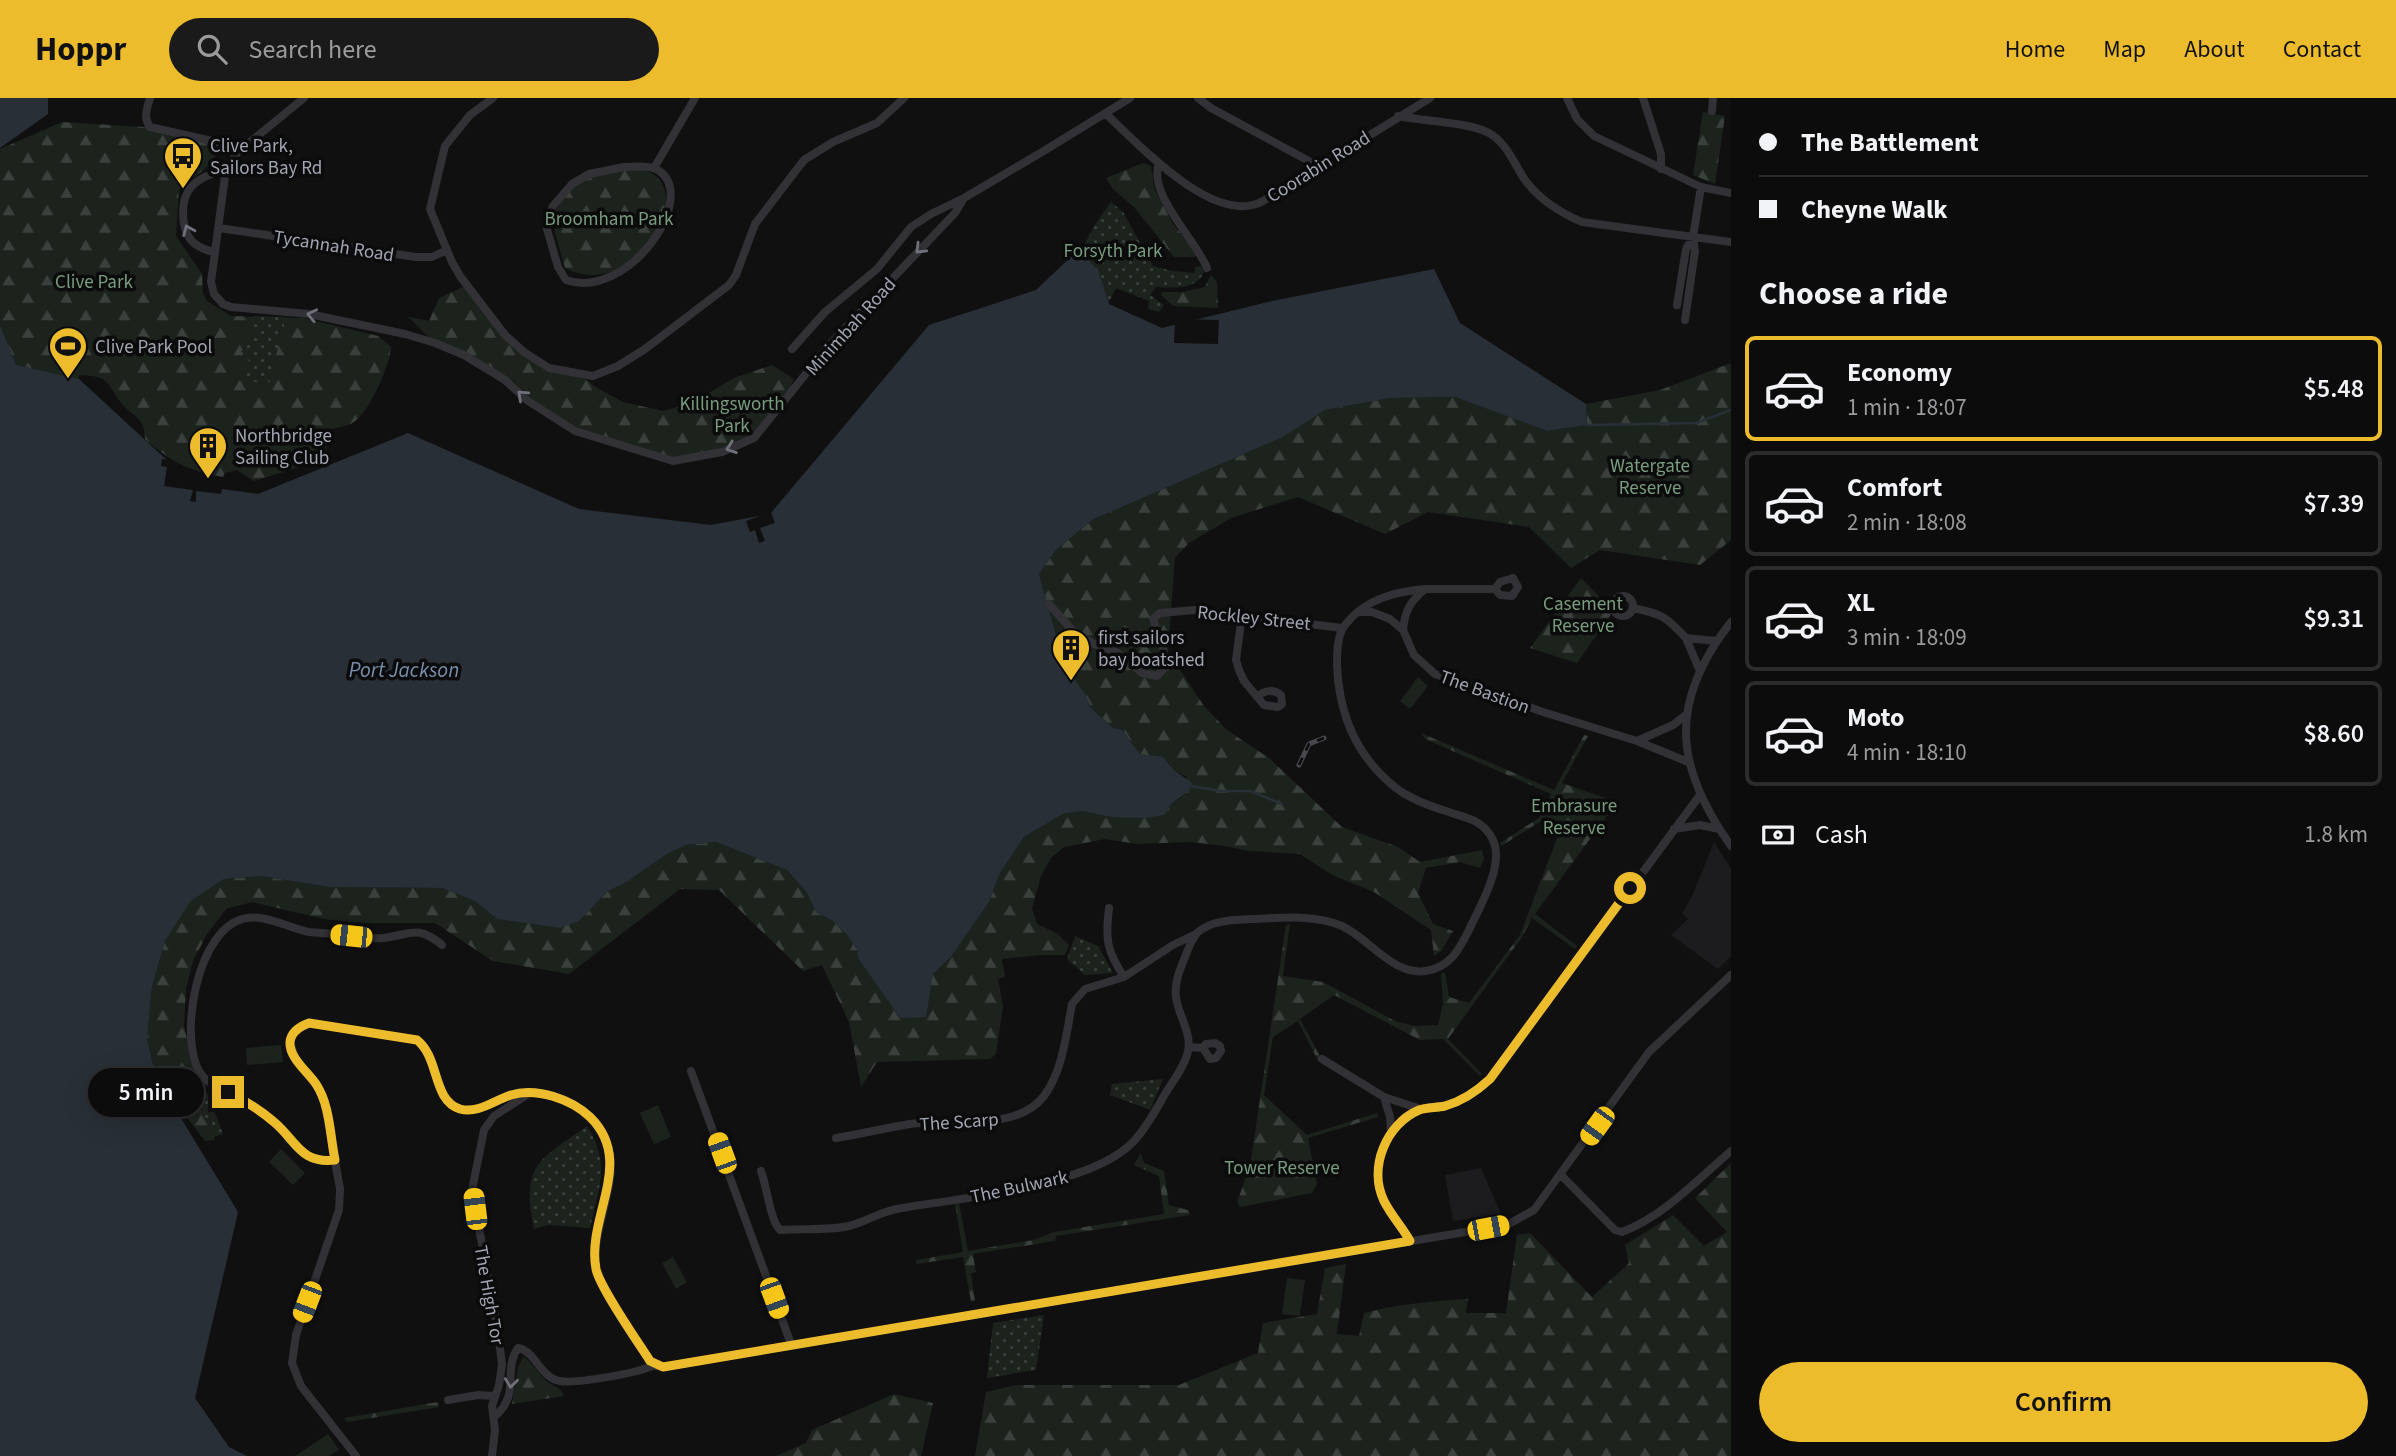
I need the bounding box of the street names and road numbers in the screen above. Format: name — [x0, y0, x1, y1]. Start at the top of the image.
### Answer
street label: Coorabin Road — [1262, 125, 1376, 210]
street label: Tycannah Road — [272, 224, 396, 269]
street label: Minimbah Road — [800, 272, 903, 382]
street label: Rockley Street — [1196, 599, 1312, 638]
street label: The Bastion — [1436, 664, 1533, 721]
street label: The Scarp — [919, 1106, 999, 1139]
street label: The Bulwark — [968, 1164, 1071, 1211]
street label: The High Tor — [467, 1244, 511, 1347]

